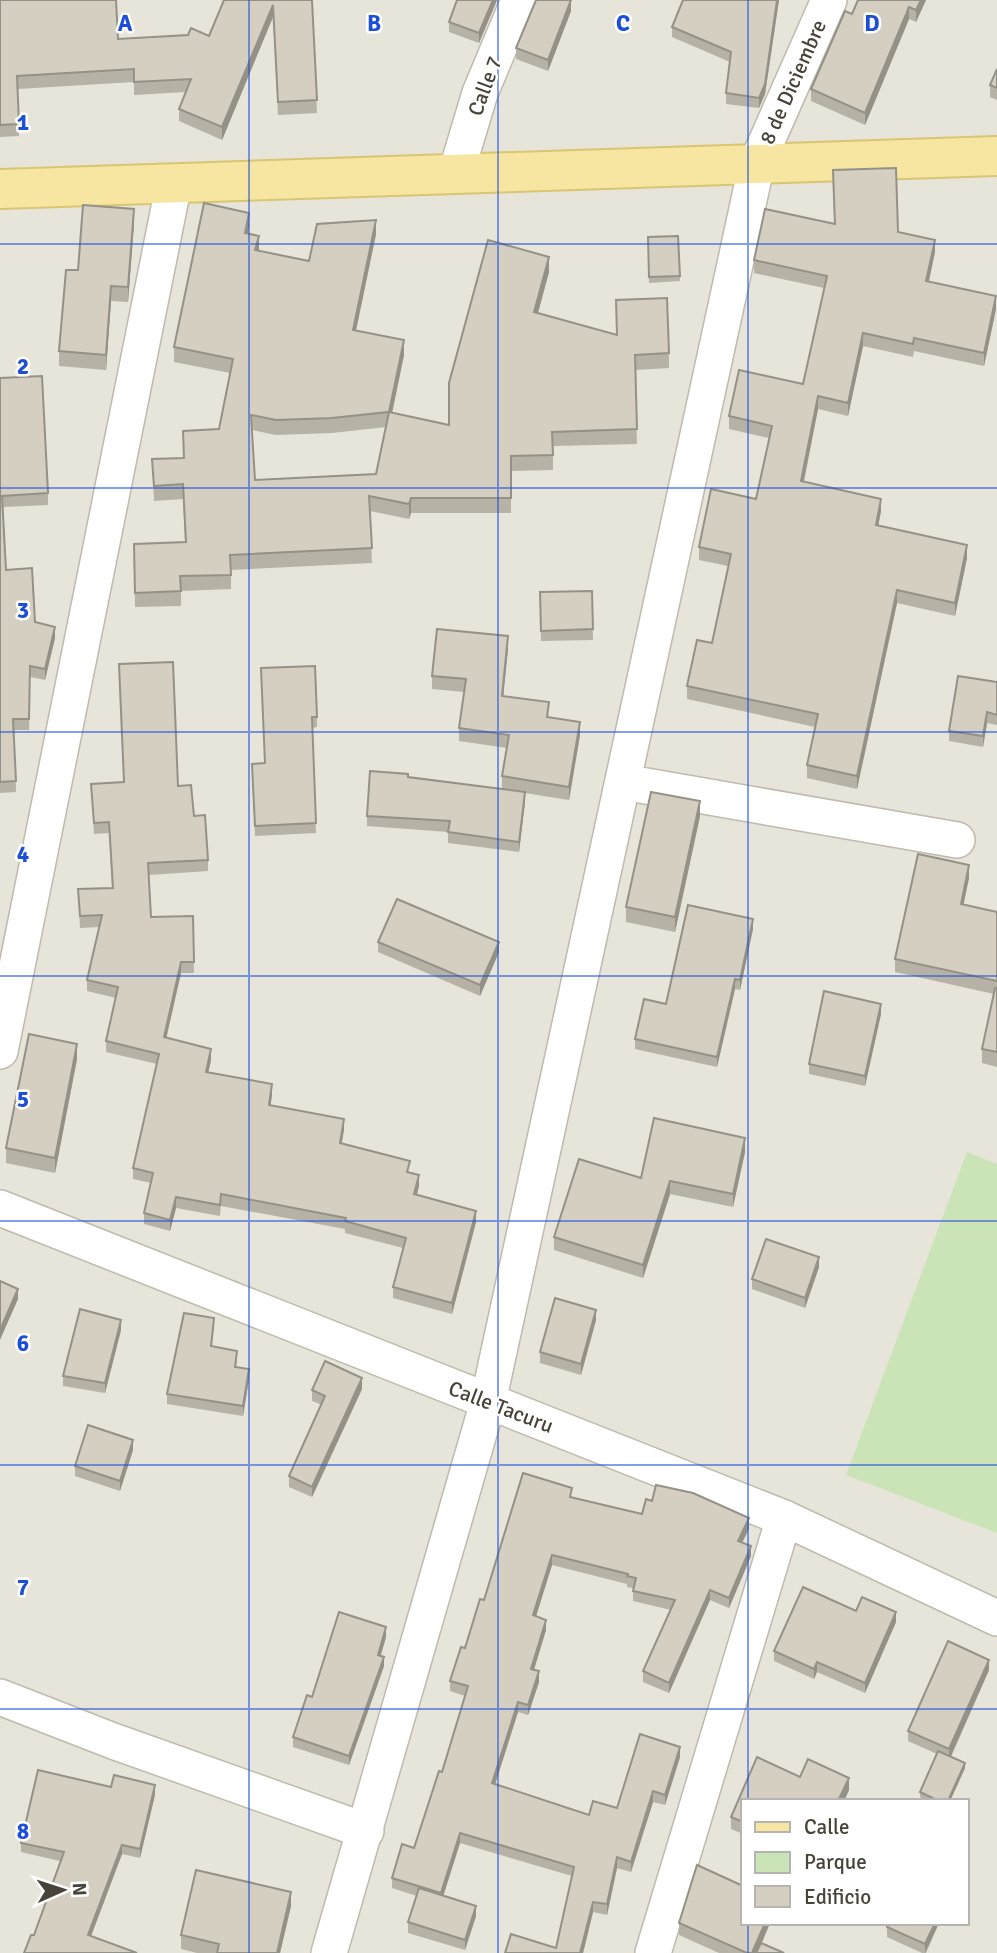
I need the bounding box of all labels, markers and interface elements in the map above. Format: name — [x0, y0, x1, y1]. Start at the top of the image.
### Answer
text: A — [118, 9, 133, 38]
text: B — [367, 9, 381, 38]
text: C — [616, 9, 630, 38]
text: D — [864, 9, 880, 38]
street label: 8 de Diciembre — [754, 16, 832, 148]
street label: Calle 7 — [462, 53, 508, 119]
text: 1 — [17, 108, 29, 137]
text: 2 — [17, 352, 29, 381]
text: 3 — [17, 596, 29, 625]
text: 4 — [17, 840, 29, 869]
text: 5 — [17, 1085, 29, 1114]
text: 6 — [17, 1329, 29, 1358]
street label: Calle Tacuru — [445, 1375, 557, 1439]
text: 7 — [17, 1573, 29, 1602]
legend — [741, 1799, 969, 1925]
text: Calle — [804, 1814, 850, 1840]
text: 8 — [17, 1817, 29, 1846]
text: Parque — [804, 1849, 867, 1875]
north arrow — [28, 1855, 98, 1925]
text: N — [67, 1882, 91, 1896]
text: Edificio — [804, 1884, 871, 1910]

